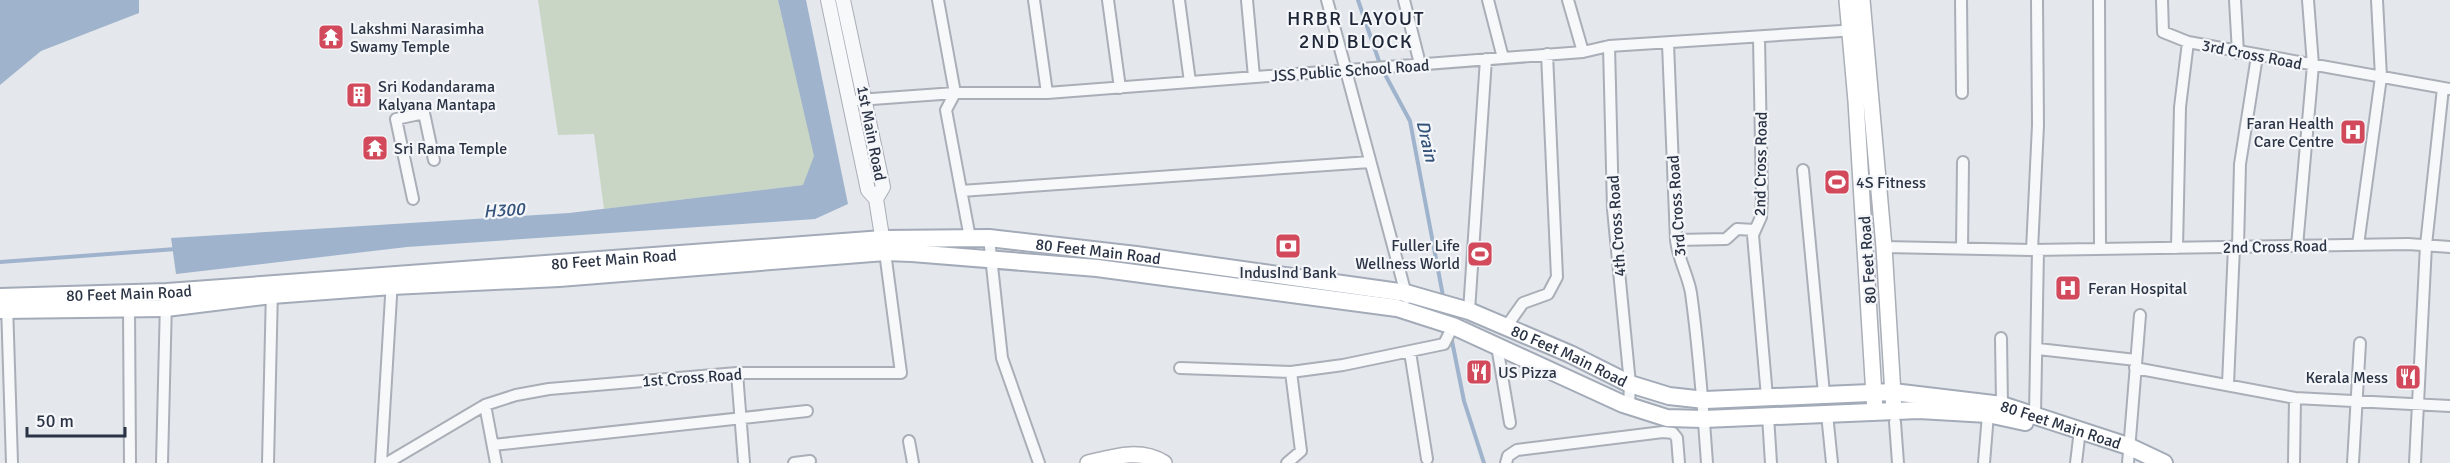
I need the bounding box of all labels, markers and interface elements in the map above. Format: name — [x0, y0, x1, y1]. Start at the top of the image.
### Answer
district label: HRBR LAYOUT 2ND BLOCK — [1287, 6, 1425, 54]
place label: Lakshmi Narasimha Swamy Temple — [350, 19, 484, 57]
temple icon: Lakshmi Narasimha Swamy Temple — [316, 22, 346, 52]
street label: 3rd Cross Road — [2200, 35, 2304, 75]
street label: JSS Public School Road — [1270, 55, 1430, 87]
place label: Sri Kodandarama Kalyana Mantapa — [378, 77, 496, 115]
building icon: Sri Kodandarama Kalyana Mantapa — [344, 80, 374, 110]
street label: 1st Main Road — [852, 84, 890, 183]
street label: 2nd Cross Road — [1750, 111, 1772, 217]
place label: Faran Health Care Centre — [2246, 114, 2334, 152]
hospital icon: Faran Health Care Centre — [2338, 117, 2368, 147]
water label: Drain — [1412, 118, 1443, 165]
temple icon: Sri Rama Temple — [360, 133, 390, 163]
place label: Sri Rama Temple — [394, 139, 507, 159]
street label: 3rd Cross Road — [1663, 154, 1691, 257]
sports icon: 4S Fitness — [1822, 167, 1852, 197]
place label: 4S Fitness — [1856, 173, 1926, 193]
street label: 4th Cross Road — [1603, 174, 1631, 277]
water label: H300 — [483, 197, 527, 222]
street label: 80 Feet Road — [1855, 215, 1881, 305]
bank icon: IndusInd Bank — [1273, 231, 1303, 261]
street label: 80 Feet Main Road — [1034, 234, 1162, 269]
place label: Fuller Life Wellness World — [1355, 236, 1460, 274]
street label: 2nd Cross Road — [2222, 236, 2328, 258]
sports icon: Fuller Life Wellness World — [1465, 239, 1495, 269]
street label: 80 Feet Main Road — [550, 245, 677, 275]
place label: IndusInd Bank — [1239, 263, 1337, 283]
hospital icon: Feran Hospital — [2053, 273, 2083, 303]
place label: Feran Hospital — [2088, 279, 2188, 299]
street label: 80 Feet Main Road — [66, 281, 193, 306]
street label: 80 Feet Main Road — [1508, 321, 1630, 392]
restaurant icon: US Pizza — [1464, 357, 1494, 387]
restaurant icon: Kerala Mess — [2393, 362, 2423, 392]
place label: US Pizza — [1498, 363, 1557, 383]
street label: 1st Cross Road — [641, 365, 743, 391]
place label: Kerala Mess — [2306, 368, 2388, 388]
street label: 80 Feet Main Road — [1998, 396, 2124, 454]
scale bar — [27, 400, 124, 438]
text: 50 m — [36, 410, 74, 432]

